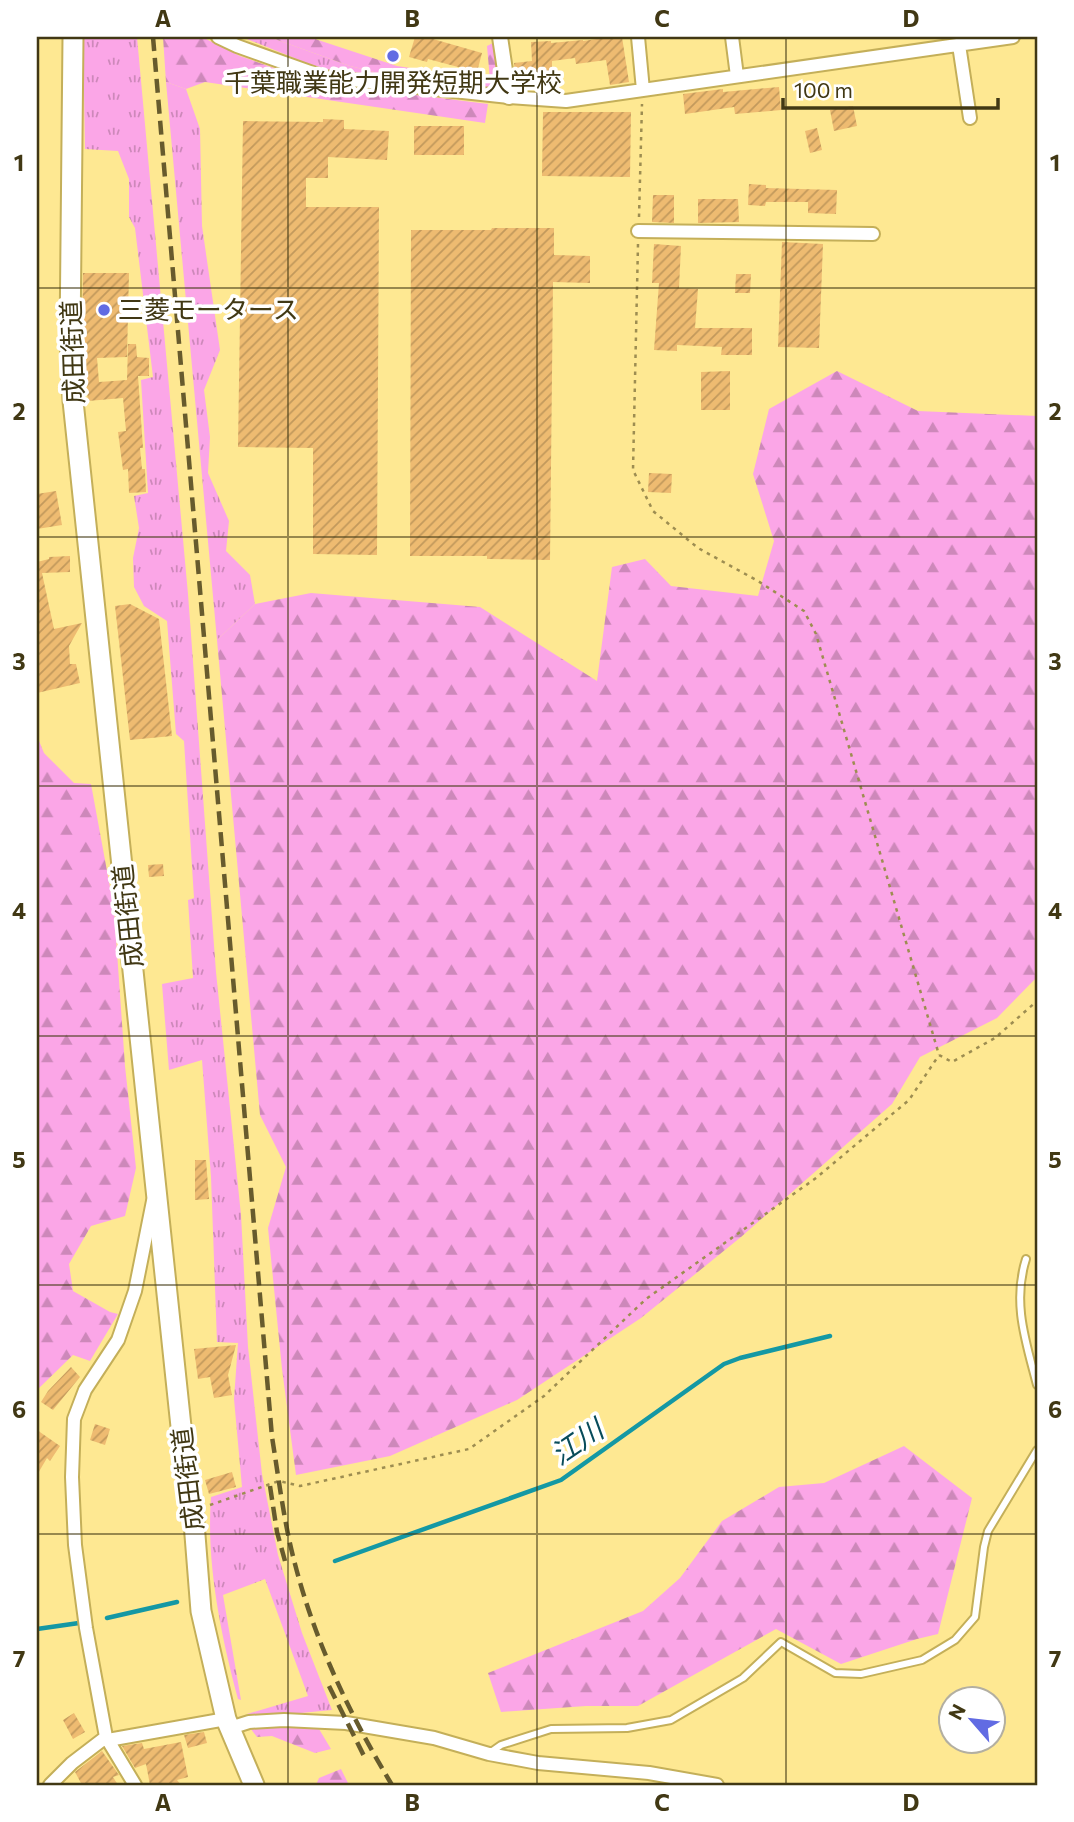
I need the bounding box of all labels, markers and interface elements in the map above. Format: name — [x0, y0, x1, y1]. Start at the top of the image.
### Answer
text: A — [155, 4, 172, 32]
text: B — [404, 4, 420, 32]
text: C — [654, 4, 670, 32]
text: D — [903, 4, 920, 32]
marker: 千葉職業能力開発短期大学校 — [385, 48, 401, 64]
place label: 千葉職業能力開発短期大学校 — [224, 66, 562, 97]
scale bar — [783, 66, 999, 110]
text: 100 m — [794, 77, 853, 102]
text: 1 — [14, 148, 24, 176]
text: 1 — [1050, 148, 1060, 176]
place label: 三菱モータース — [118, 293, 299, 324]
street label: 成田街道 — [54, 300, 89, 405]
marker: 三菱モータース — [96, 302, 112, 318]
text: 2 — [12, 397, 26, 425]
text: 2 — [1048, 397, 1062, 425]
text: 3 — [12, 647, 26, 675]
text: 3 — [1048, 647, 1062, 675]
street label: 成田街道 — [106, 863, 147, 969]
text: 4 — [12, 896, 26, 924]
text: 4 — [1048, 896, 1062, 924]
text: 5 — [12, 1145, 26, 1173]
text: 5 — [1048, 1145, 1062, 1173]
text: 6 — [12, 1395, 26, 1423]
text: 6 — [1048, 1395, 1062, 1423]
water label: 江川 — [544, 1410, 612, 1471]
street label: 成田街道 — [165, 1426, 208, 1533]
text: 7 — [13, 1644, 25, 1672]
text: 7 — [1049, 1644, 1061, 1672]
north arrow — [937, 1686, 1007, 1756]
text: N — [943, 1700, 970, 1723]
text: A — [155, 1788, 172, 1816]
text: B — [404, 1788, 420, 1816]
text: C — [654, 1788, 670, 1816]
text: D — [903, 1788, 920, 1816]

